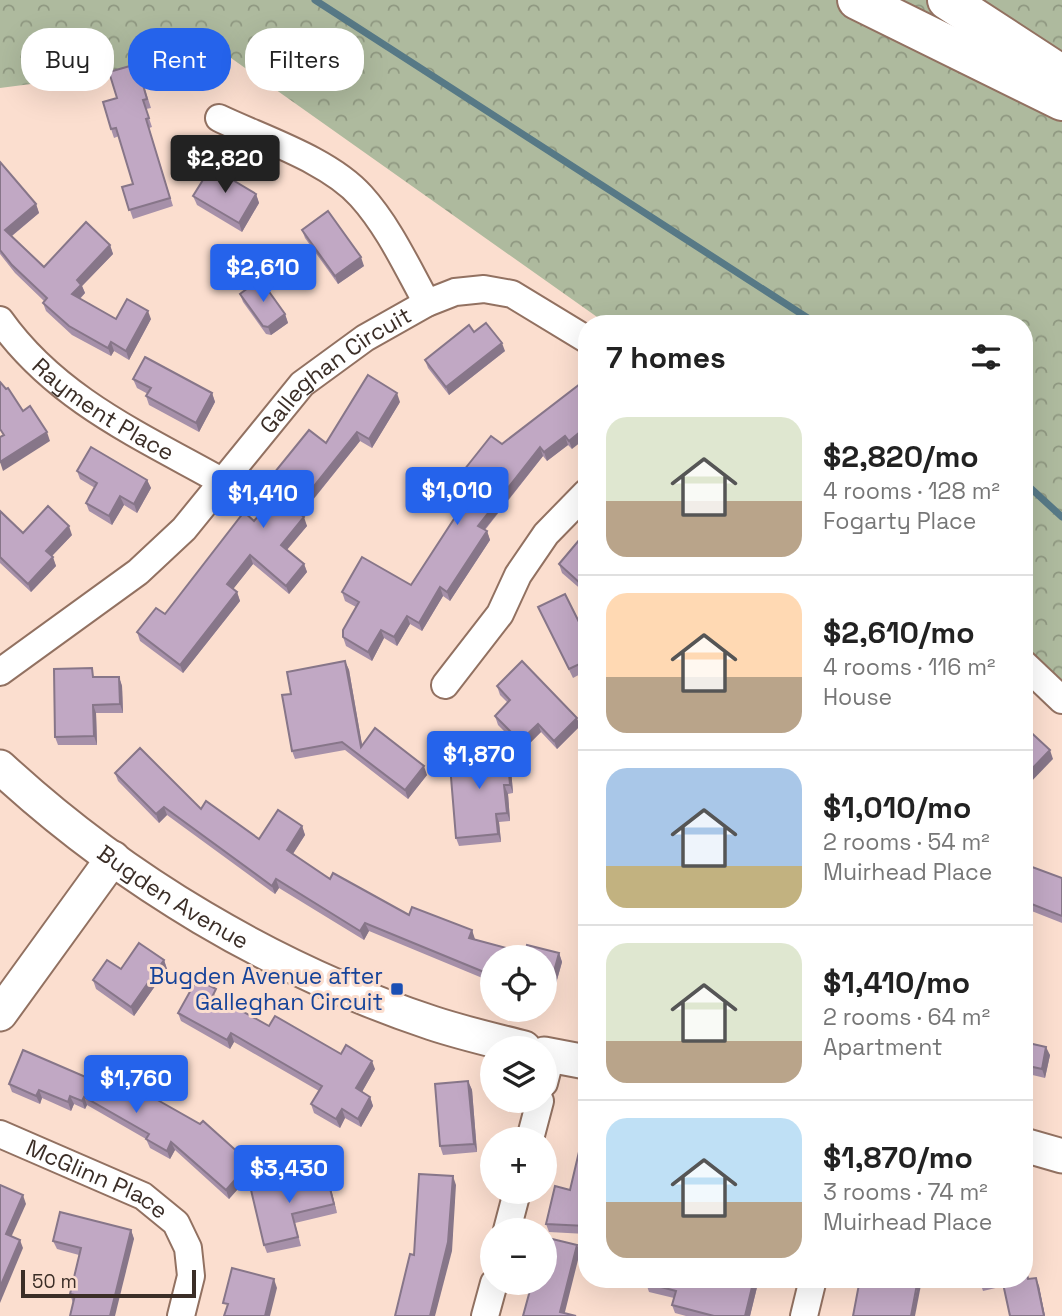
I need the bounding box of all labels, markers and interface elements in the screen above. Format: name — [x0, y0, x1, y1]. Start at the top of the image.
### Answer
chip: Buy — [21, 28, 114, 91]
chip: Rent — [128, 28, 231, 91]
chip: Filters — [245, 28, 364, 91]
pin: $2,820 — [168, 136, 282, 195]
text: $2,820 — [187, 143, 263, 173]
pin: $2,610 — [206, 244, 320, 304]
text: $2,610 — [226, 252, 300, 282]
street label: Galleghan Circuit — [253, 300, 417, 440]
text: 7 homes — [606, 338, 726, 377]
icon: filters — [967, 338, 1005, 376]
street label: Rayment Place — [26, 351, 179, 467]
text: $2,820/mo — [823, 437, 979, 476]
icon: home — [662, 445, 746, 529]
pin: $1,010 — [400, 468, 514, 527]
pin: $1,410 — [206, 470, 320, 530]
text: $1,010 — [421, 475, 493, 505]
text: 4 rooms · 128 m² — [823, 476, 1000, 506]
text: $1,410 — [228, 478, 298, 508]
text: Fogarty Place — [823, 506, 976, 536]
text: $2,610/mo — [823, 613, 975, 652]
icon: home — [662, 621, 746, 705]
text: 4 rooms · 116 m² — [823, 652, 995, 682]
text: House — [823, 682, 892, 712]
pin: $1,870 — [422, 732, 536, 791]
text: $1,870 — [443, 739, 515, 769]
text: $1,010/mo — [823, 788, 971, 827]
icon: home — [662, 796, 746, 880]
text: 2 rooms · 54 m² — [823, 827, 990, 857]
street label: Bugden Avenue — [91, 838, 254, 956]
text: Muirhead Place — [823, 857, 992, 887]
map controls — [480, 945, 557, 1295]
button: locate — [480, 945, 557, 1022]
place label: Bugden Avenue after Galleghan Circuit — [149, 961, 383, 1017]
text: $1,410/mo — [823, 963, 970, 1002]
icon: home — [662, 971, 746, 1055]
marker: Bugden Avenue after Galleghan Circuit — [389, 981, 405, 997]
text: 2 rooms · 64 m² — [823, 1002, 990, 1032]
text: Apartment — [823, 1032, 943, 1062]
button: layers — [480, 1036, 557, 1113]
pin: $1,760 — [79, 1056, 193, 1115]
text: $1,760 — [100, 1063, 172, 1093]
button: + — [480, 1127, 557, 1204]
street label: McGlinn Place — [22, 1132, 174, 1225]
text: $1,870/mo — [823, 1138, 973, 1177]
pin: $3,430 — [232, 1146, 346, 1205]
icon: home — [662, 1146, 746, 1230]
text: $3,430 — [250, 1153, 328, 1183]
text: 3 rooms · 74 m² — [823, 1177, 988, 1207]
text: Muirhead Place — [823, 1207, 992, 1237]
button: − — [480, 1218, 557, 1295]
scale bar — [21, 1267, 196, 1299]
text: 50 m — [32, 1269, 77, 1294]

